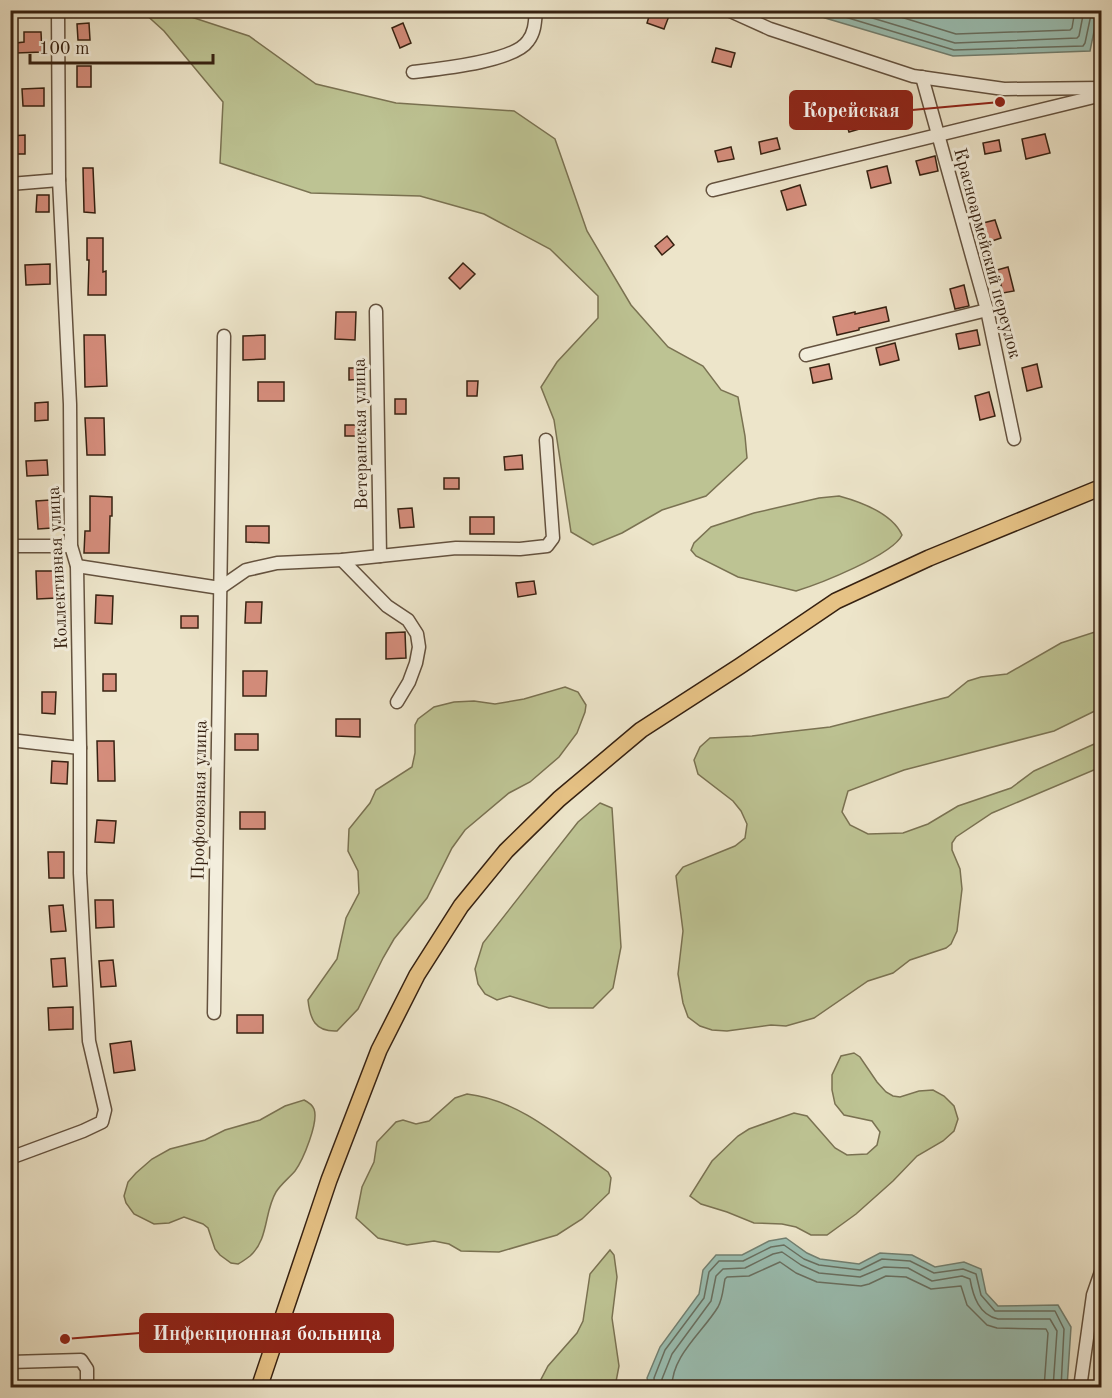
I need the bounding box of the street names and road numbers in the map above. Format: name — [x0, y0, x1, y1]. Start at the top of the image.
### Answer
street label: Красноармейский переулок — [950, 146, 1024, 360]
street label: Ветеранская улица — [351, 358, 371, 510]
street label: Коллективная улица — [45, 486, 71, 650]
street label: Профсоюзная улица — [190, 720, 211, 880]

